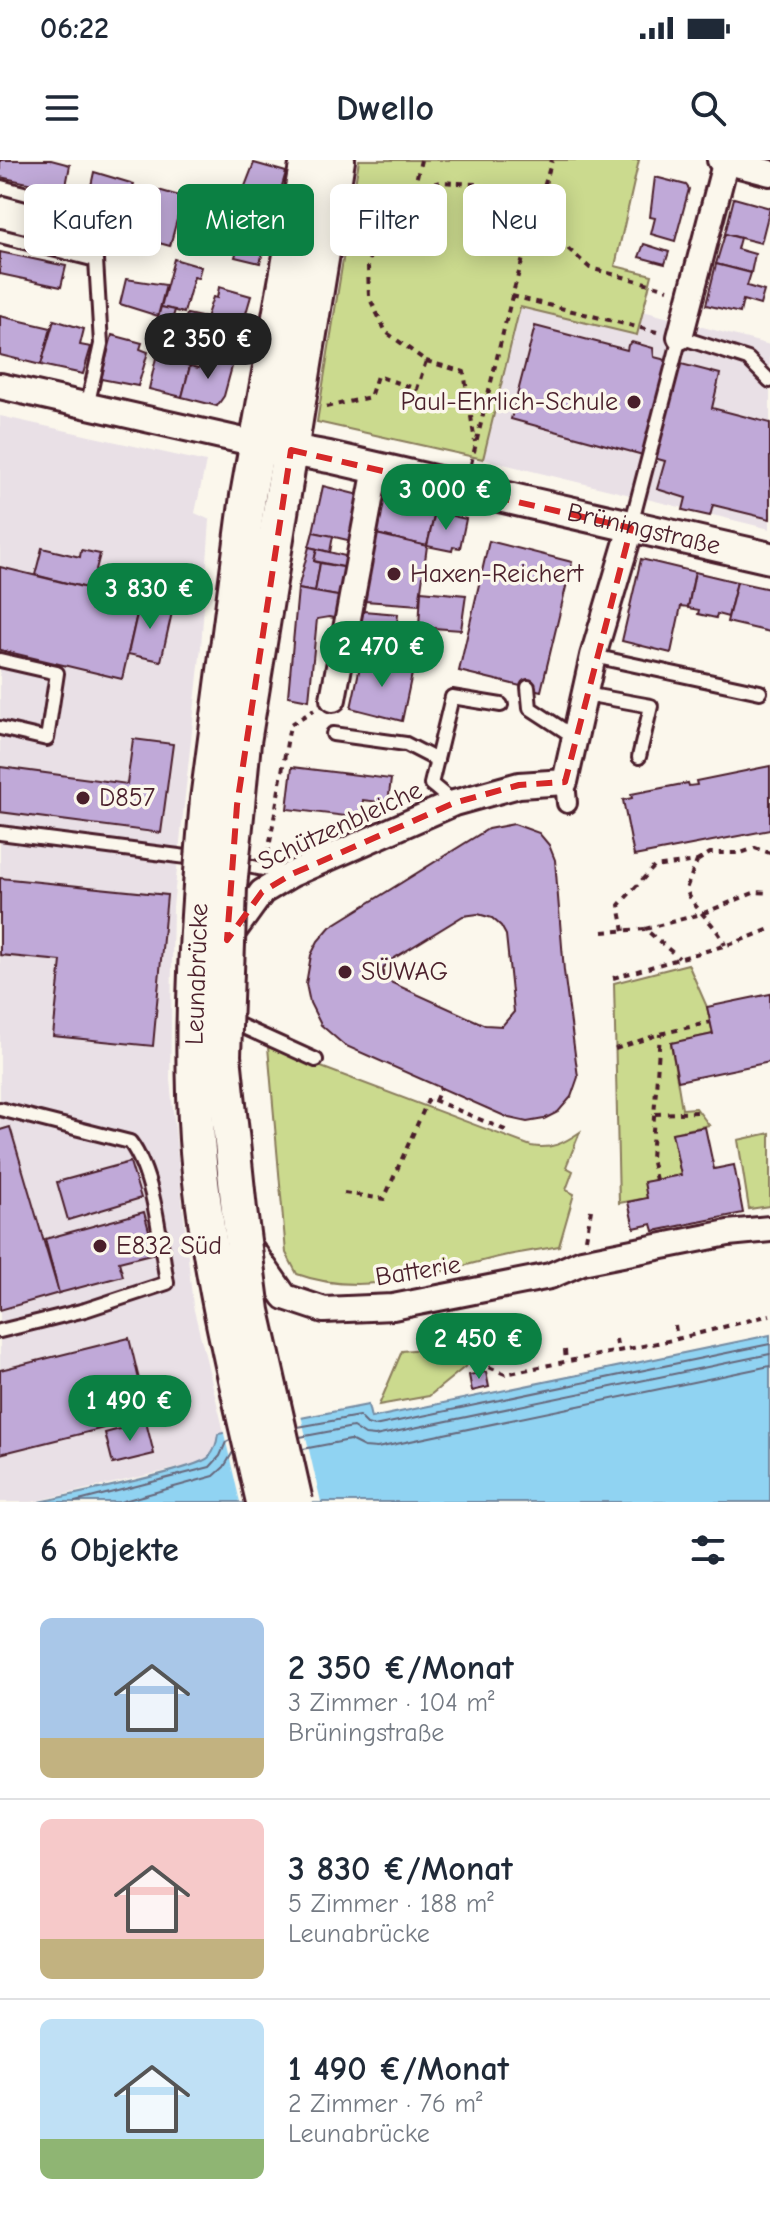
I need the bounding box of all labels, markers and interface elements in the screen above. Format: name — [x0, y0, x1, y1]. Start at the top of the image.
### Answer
text: 06:22 — [40, 11, 109, 46]
icon: menu — [40, 86, 84, 130]
icon: search — [686, 86, 730, 130]
text: Dwello — [336, 88, 434, 129]
chip: Kaufen — [24, 184, 161, 256]
chip: Mieten — [177, 184, 314, 256]
chip: Filter — [330, 184, 447, 256]
chip: Neu — [463, 184, 566, 256]
pin: 2 350 € — [134, 313, 282, 381]
text: 2 350 € — [163, 324, 253, 354]
place label: Paul-Ehrlich-Schule — [400, 387, 618, 417]
marker: Paul-Ehrlich-Schule — [625, 393, 643, 411]
pin: 3 000 € — [372, 464, 520, 532]
text: 3 000 € — [399, 475, 493, 505]
street label: Brüningstraße — [564, 497, 723, 561]
place label: Haxen-Reichert — [410, 559, 585, 589]
pin: 3 830 € — [76, 563, 224, 631]
marker: Haxen-Reichert — [385, 565, 403, 583]
text: 3 830 € — [105, 574, 195, 604]
pin: 2 470 € — [308, 621, 456, 689]
text: 2 470 € — [338, 632, 426, 662]
street label: Schützenbleiche — [253, 775, 427, 877]
place label: D857 — [99, 783, 155, 813]
marker: D857 — [74, 789, 92, 807]
street label: Leunabrücke — [180, 903, 214, 1045]
place label: SÜWAG — [361, 957, 448, 987]
marker: SÜWAG — [336, 963, 354, 981]
place label: E832 Süd — [116, 1231, 222, 1261]
marker: E832 Süd — [91, 1237, 109, 1255]
street label: Batterie — [373, 1249, 463, 1293]
pin: 2 450 € — [405, 1313, 553, 1381]
text: 2 450 € — [434, 1324, 524, 1354]
pin: 1 490 € — [56, 1375, 204, 1443]
text: 1 490 € — [86, 1386, 174, 1416]
icon: filters — [686, 1528, 730, 1572]
text: 6 Objekte — [40, 1530, 179, 1570]
text: 2 350 €/Monat — [288, 1648, 514, 1688]
icon: home — [104, 1650, 200, 1746]
text: 3 Zimmer · 104 m² — [288, 1688, 495, 1718]
text: Brüningstraße — [288, 1718, 444, 1748]
text: 3 830 €/Monat — [288, 1849, 513, 1889]
icon: home — [104, 1851, 200, 1947]
text: 5 Zimmer · 188 m² — [288, 1889, 494, 1919]
text: Leunabrücke — [288, 1919, 430, 1949]
text: 1 490 €/Monat — [288, 2049, 509, 2089]
icon: home — [104, 2051, 200, 2147]
text: 2 Zimmer · 76 m² — [288, 2089, 482, 2119]
text: Leunabrücke — [288, 2119, 430, 2149]

